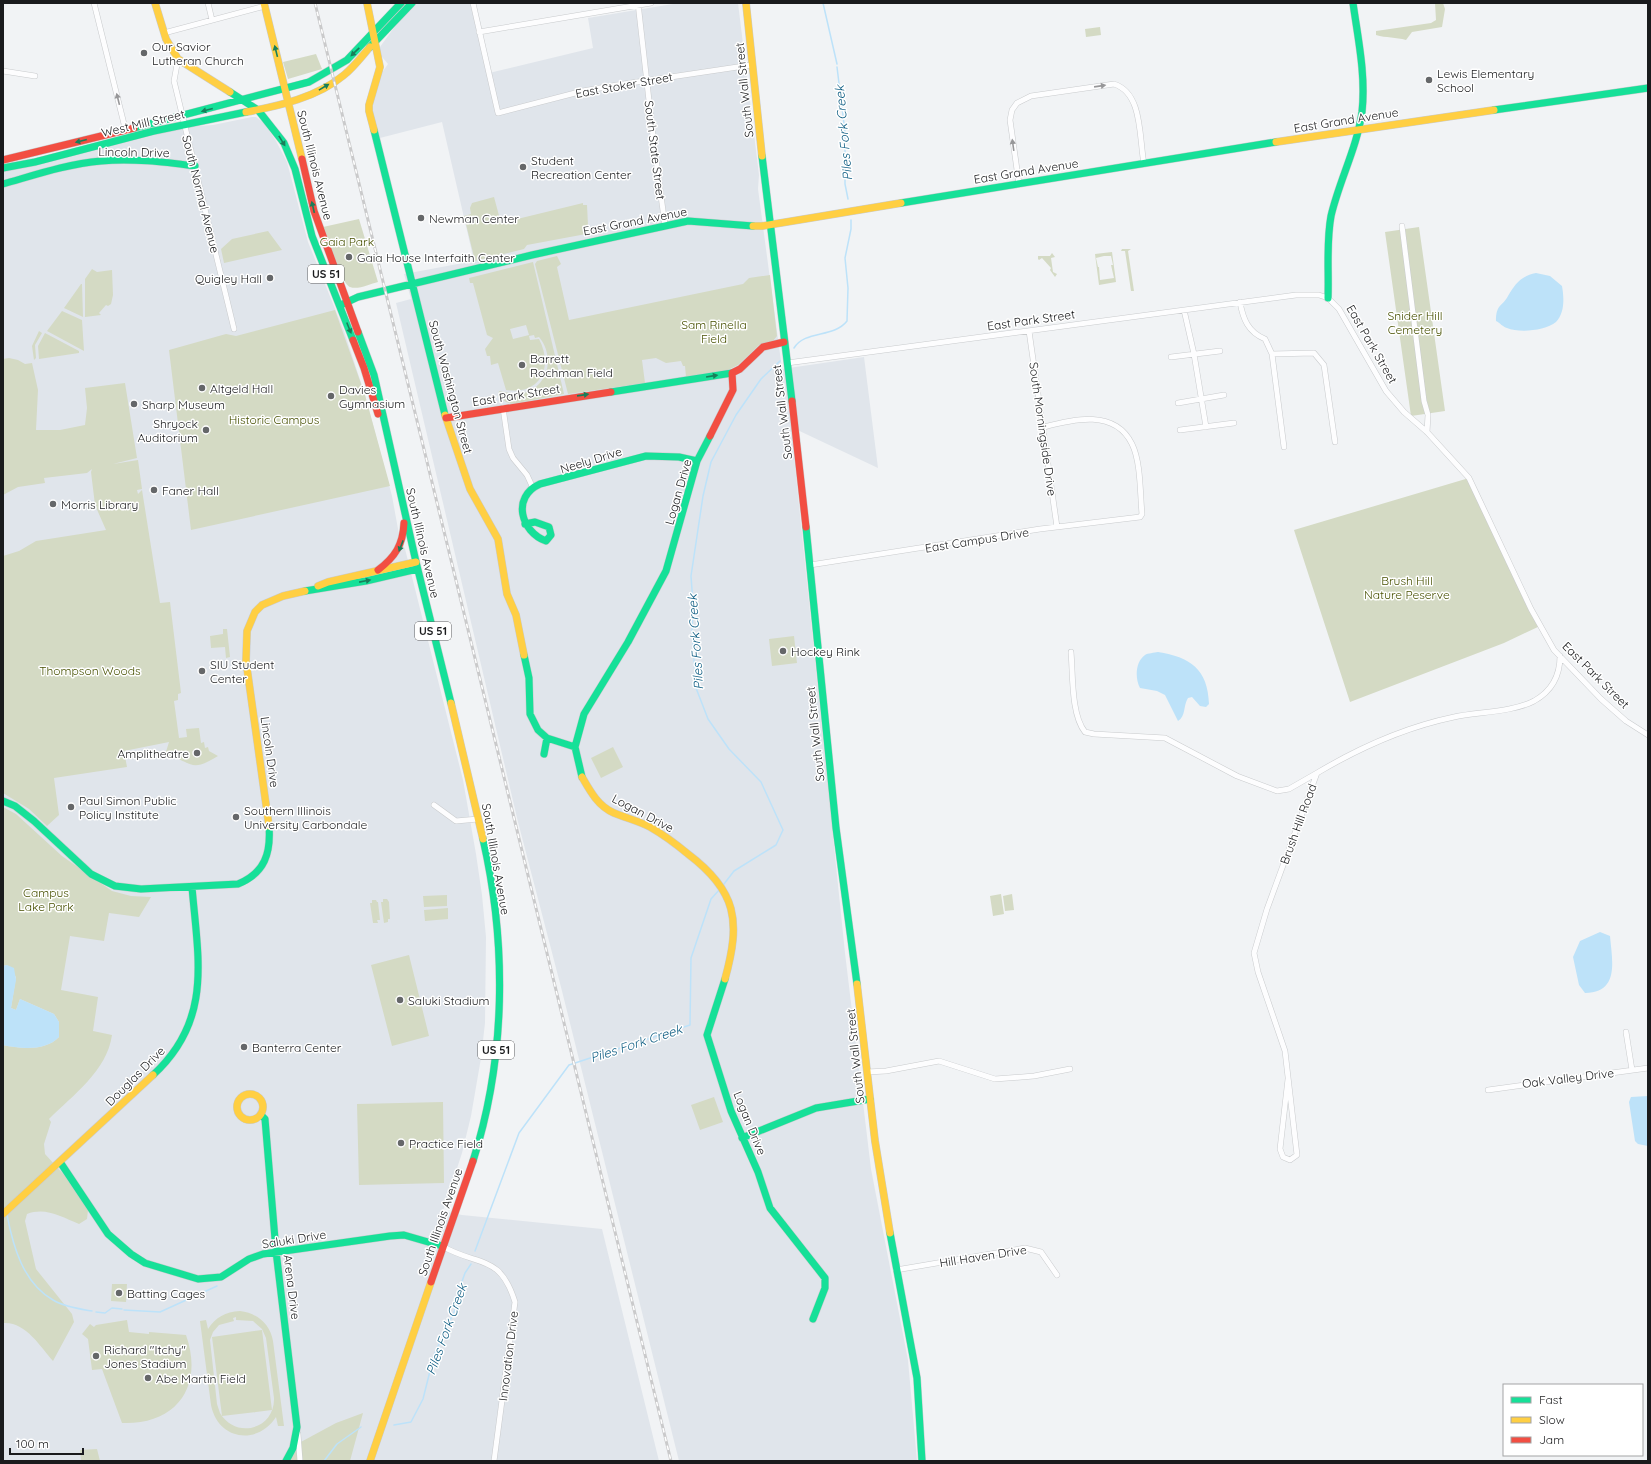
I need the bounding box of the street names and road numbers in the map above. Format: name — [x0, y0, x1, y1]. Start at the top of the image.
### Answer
street label: South Wall Street — [732, 42, 756, 138]
street label: East Stoker Street — [574, 69, 674, 101]
street label: South State Street — [641, 99, 669, 201]
street label: East Grand Avenue — [1293, 104, 1400, 136]
street label: West Mill Street — [100, 106, 186, 140]
street label: South Illinois Avenue — [294, 108, 336, 222]
street label: South Normal Avenue — [179, 134, 223, 255]
street label: Lincoln Drive — [98, 144, 170, 160]
street label: East Grand Avenue — [973, 155, 1080, 187]
street label: East Grand Avenue — [582, 204, 689, 238]
road number: US 51 — [308, 265, 344, 283]
street label: East Park Street — [1343, 302, 1401, 386]
street label: East Park Street — [986, 306, 1076, 334]
street label: South Washington Street — [426, 319, 476, 455]
street label: South Morningside Drive — [1026, 361, 1060, 497]
street label: South Wall Street — [769, 364, 795, 460]
street label: East Park Street — [471, 381, 561, 409]
street label: Neely Drive — [558, 443, 624, 477]
street label: Logan Drive — [661, 457, 695, 526]
street label: South Illinois Avenue — [403, 486, 443, 600]
street label: East Campus Drive — [924, 524, 1030, 556]
road number: US 51 — [415, 622, 451, 640]
street label: East Park Street — [1559, 638, 1633, 712]
street label: South Wall Street — [803, 686, 827, 782]
street label: Lincoln Drive — [258, 716, 282, 789]
street label: Brush Hill Road — [1276, 782, 1320, 866]
street label: Logan Drive — [610, 791, 676, 836]
street label: South Illinois Avenue — [479, 802, 513, 916]
street label: South Wall Street — [843, 1008, 867, 1104]
road number: US 51 — [478, 1041, 514, 1059]
street label: Douglas Drive — [102, 1043, 168, 1109]
street label: Oak Valley Drive — [1521, 1065, 1615, 1091]
street label: Logan Drive — [730, 1089, 770, 1157]
street label: South Illinois Avenue — [415, 1166, 466, 1278]
street label: Saluki Drive — [261, 1226, 327, 1251]
street label: Hill Haven Drive — [938, 1242, 1028, 1270]
street label: Arena Drive — [281, 1254, 303, 1321]
street label: Innovation Drive — [495, 1310, 521, 1402]

